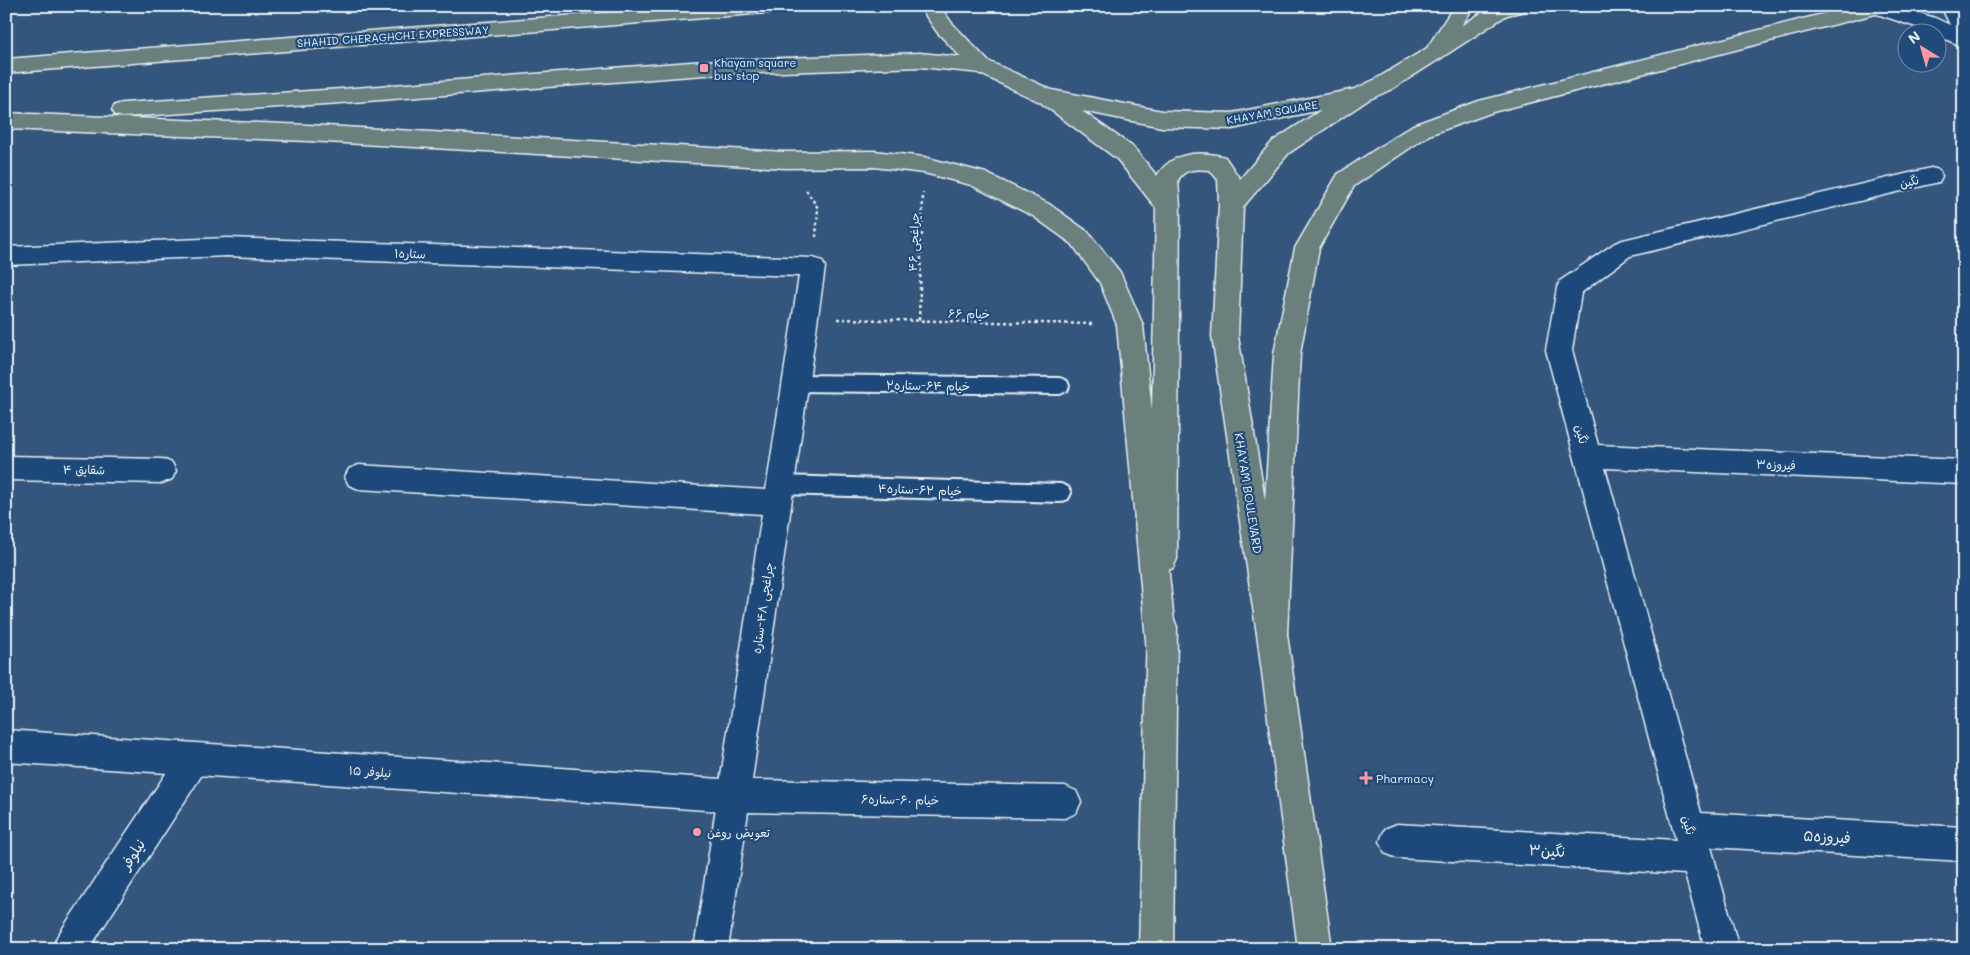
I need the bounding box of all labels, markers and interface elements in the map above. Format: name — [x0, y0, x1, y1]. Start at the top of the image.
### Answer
street label: SHAHID CHERAGHCHI EXPRESSWAY — [296, 22, 490, 50]
north arrow — [1898, 22, 1948, 72]
text: N — [1904, 26, 1924, 48]
place label: Khayam square bus stop — [714, 55, 796, 83]
marker: Khayam square bus stop — [698, 62, 710, 74]
street label: KHAYAM SQUARE — [1225, 97, 1319, 127]
street label: نگین — [1898, 171, 1920, 191]
street label: چراغچی ۴۶ — [904, 212, 923, 272]
street label: ستاره۱ — [394, 244, 426, 262]
street label: خیام ۶۶ — [948, 305, 990, 323]
street label: خیام ۶۴-ستاره۲ — [886, 376, 970, 396]
street label: نگین — [1572, 423, 1592, 445]
street label: KHAYAM BOULEVARD — [1232, 431, 1266, 555]
street label: فیروزه۳ — [1756, 455, 1796, 474]
street label: شقایق ۴ — [63, 461, 105, 477]
street label: خیام ۶۲-ستاره۴ — [878, 480, 962, 500]
street label: چراغچی ۴۸-ستاره — [748, 561, 777, 655]
street label: نیلوفر ۱۵ — [348, 762, 392, 781]
place label: Pharmacy — [1376, 770, 1434, 786]
marker: Pharmacy — [1360, 772, 1372, 784]
street label: خیام ۶۰-ستاره۶ — [861, 790, 939, 810]
street label: نگین — [1679, 814, 1699, 836]
place label: تعویض روغن — [707, 824, 771, 841]
street label: فیروزه۵ — [1803, 825, 1851, 847]
marker: تعویض روغن — [691, 826, 703, 838]
street label: نیلوفر — [114, 835, 150, 874]
street label: نگین۳ — [1528, 839, 1566, 861]

